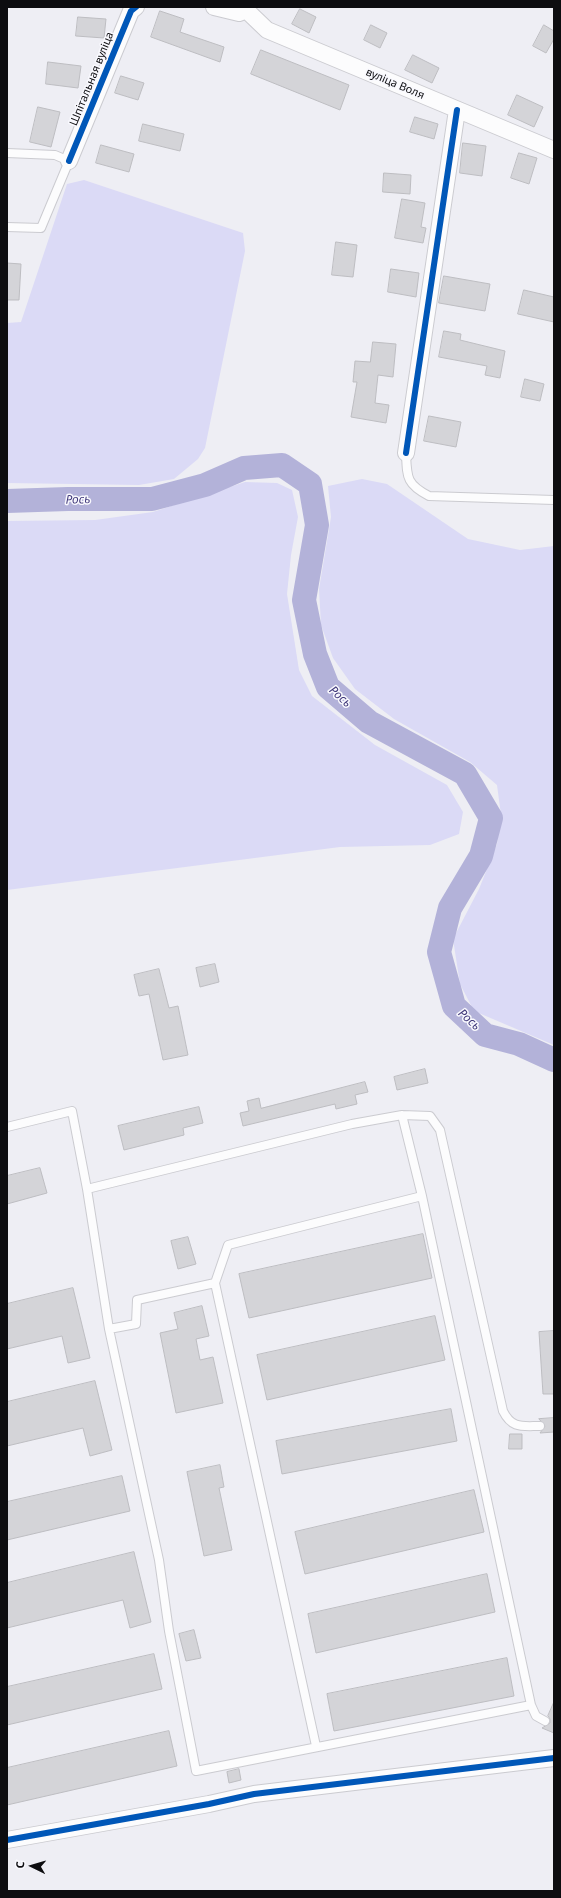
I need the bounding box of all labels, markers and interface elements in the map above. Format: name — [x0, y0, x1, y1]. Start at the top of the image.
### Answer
street label: Шпітальная вуліца — [67, 30, 117, 128]
street label: вуліца Воля — [364, 66, 426, 102]
water label: Рось — [65, 493, 91, 507]
water label: Рось — [326, 683, 354, 711]
water label: Рось — [455, 1006, 483, 1034]
north arrow — [12, 1846, 52, 1886]
text: С — [12, 1861, 27, 1869]

